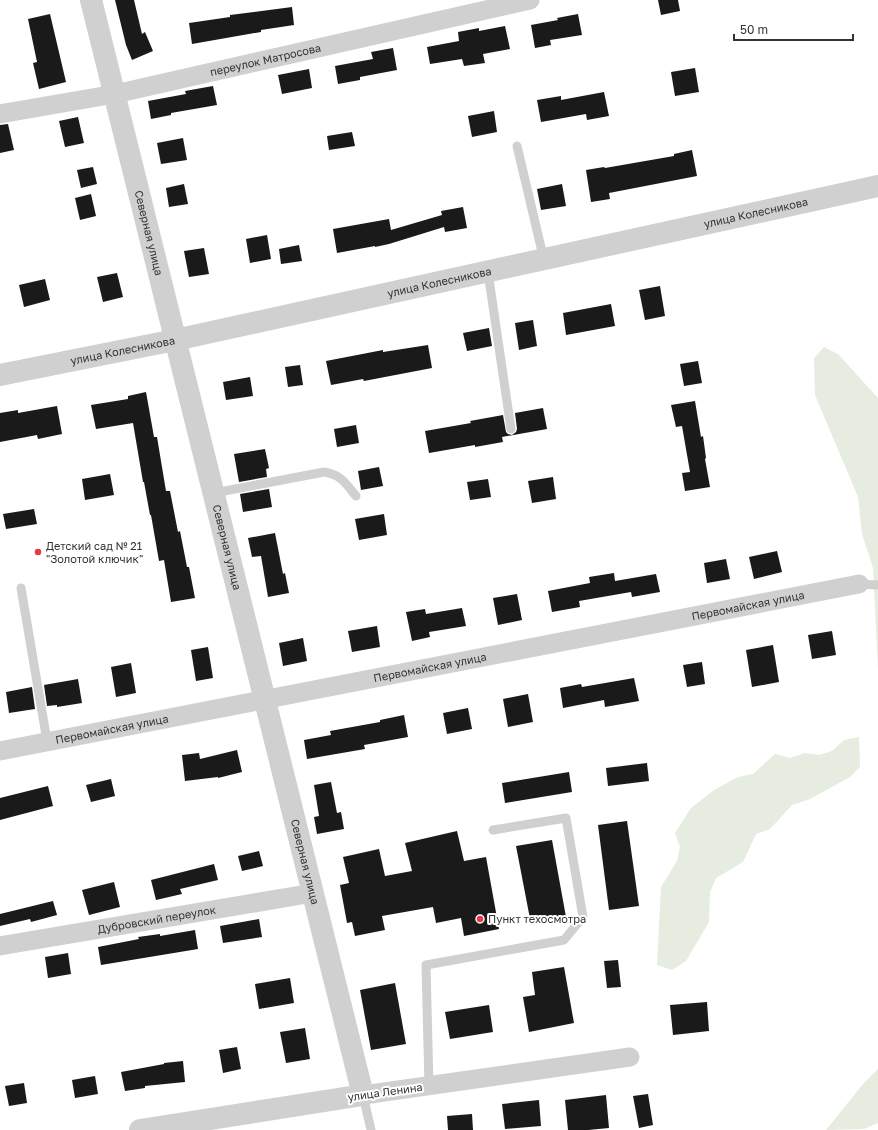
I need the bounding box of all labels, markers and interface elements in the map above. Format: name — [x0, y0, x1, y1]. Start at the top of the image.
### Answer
scale bar — [734, 16, 853, 42]
text: 50 m — [740, 22, 768, 37]
street label: переулок Матросова — [209, 41, 322, 78]
street label: Северная улица — [132, 189, 166, 277]
street label: улица Колесникова — [702, 195, 809, 230]
street label: улица Колесникова — [386, 264, 493, 299]
street label: улица Колесникова — [69, 333, 176, 367]
street label: Северная улица — [211, 503, 244, 591]
place label: Детский сад № 21 "Золотой ключик" — [46, 539, 143, 565]
marker: Детский сад № 21 "Золотой ключик" — [33, 547, 43, 557]
street label: Первомайская улица — [690, 588, 805, 622]
street label: Первомайская улица — [372, 650, 487, 684]
street label: Первомайская улица — [54, 711, 169, 746]
street label: Северная улица — [289, 818, 322, 906]
street label: Дубровский переулок — [96, 902, 218, 935]
place label: Пункт техосмотра — [488, 912, 586, 925]
marker: Пункт техосмотра — [475, 914, 485, 924]
street label: улица Ленина — [347, 1080, 423, 1103]

